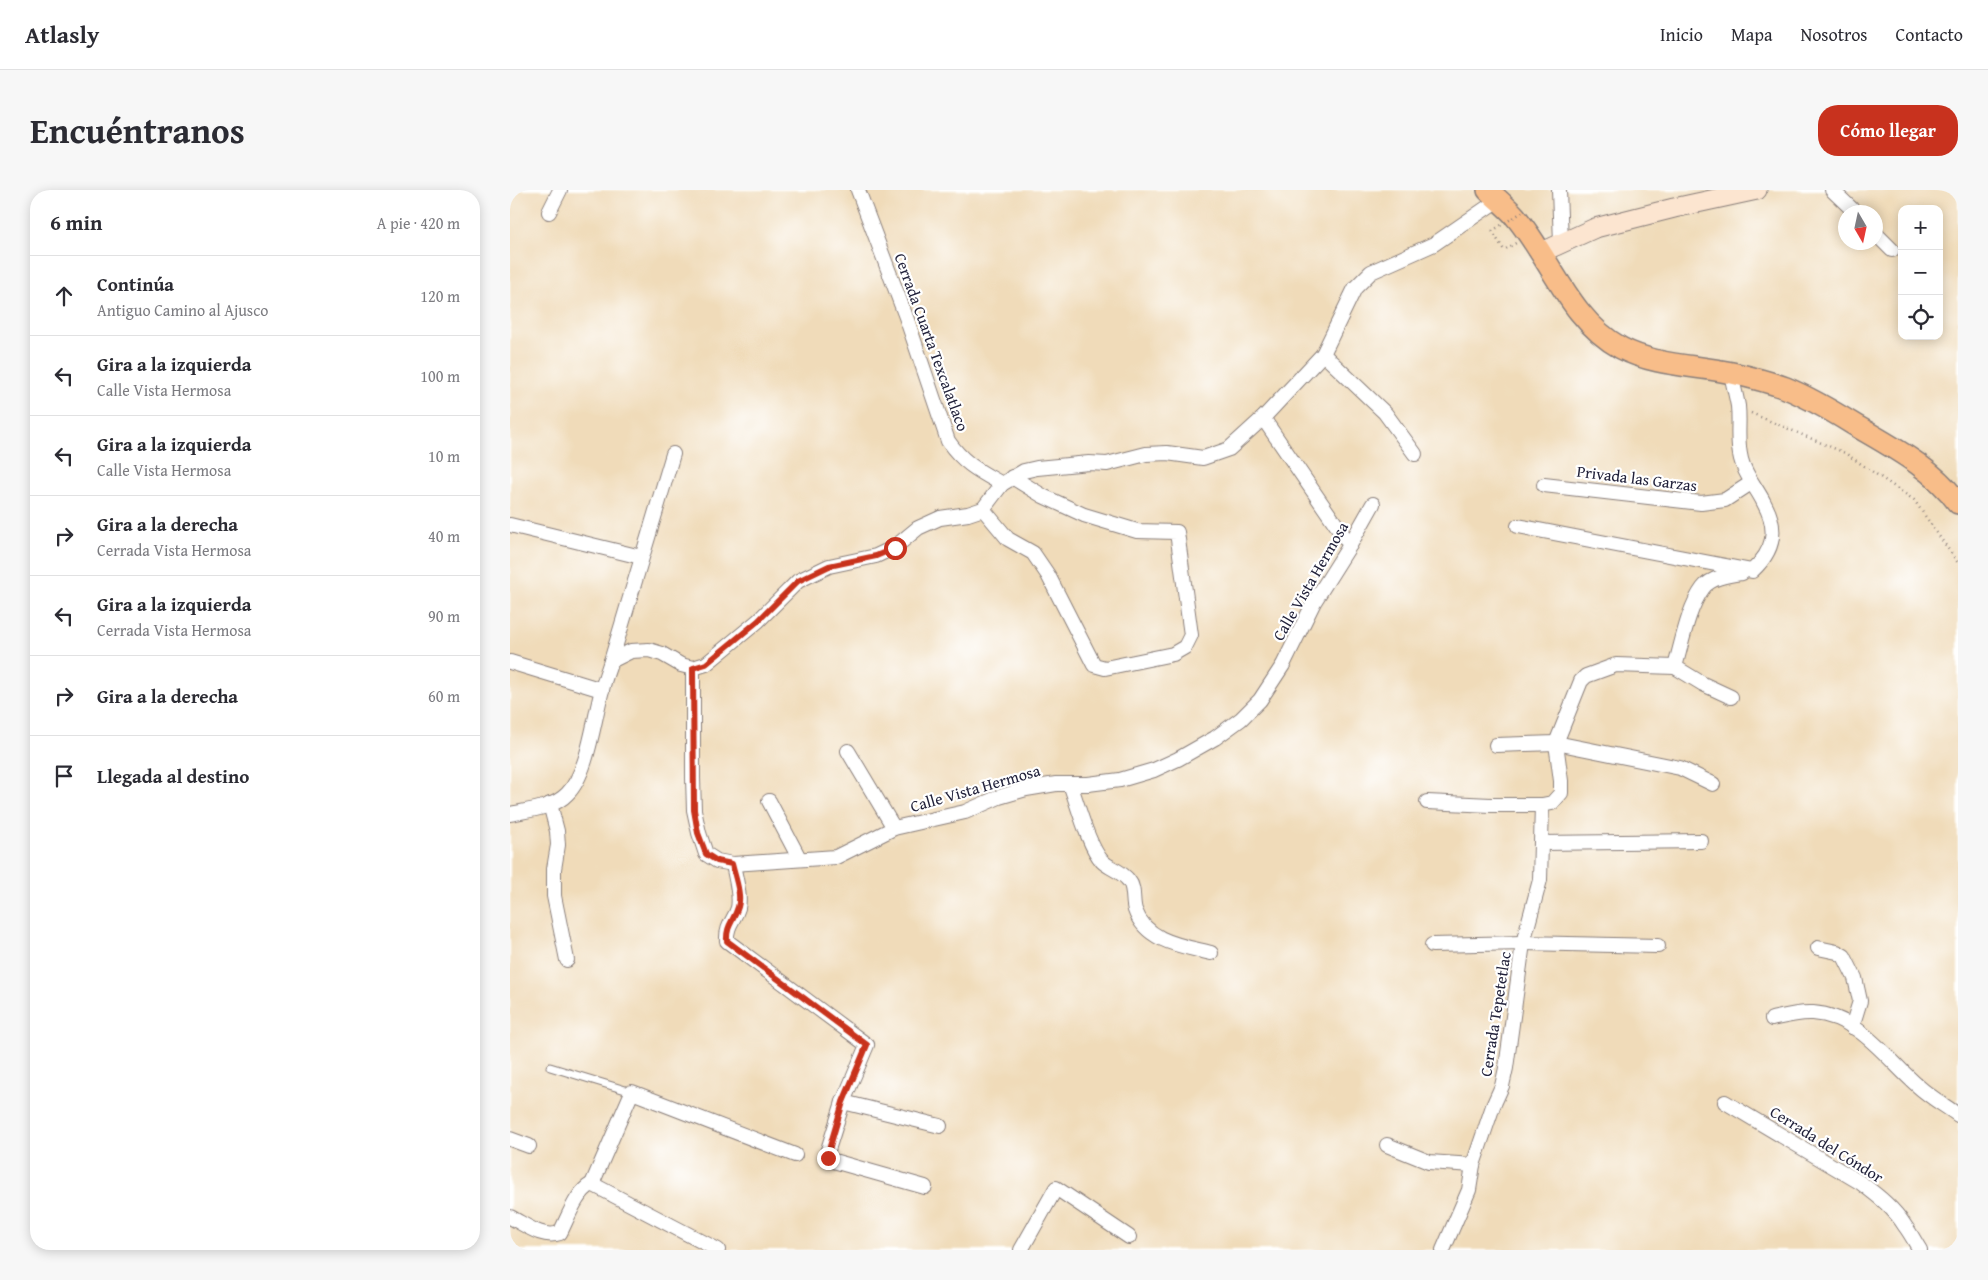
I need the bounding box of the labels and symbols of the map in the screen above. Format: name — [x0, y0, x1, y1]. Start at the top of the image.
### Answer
north arrow — [1838, 205, 1883, 250]
street label: Cerrada Cuarta Texcalatlaco — [889, 250, 975, 434]
street label: Privada las Garzas — [1576, 459, 1698, 497]
street label: Calle Vista Hermosa — [1266, 517, 1354, 645]
route start — [884, 537, 907, 560]
street label: Calle Vista Hermosa — [907, 758, 1043, 818]
street label: Cerrada Tepetetlac — [1473, 950, 1517, 1078]
street label: Cerrada del Cóndor — [1766, 1099, 1889, 1189]
route end — [817, 1147, 840, 1170]

